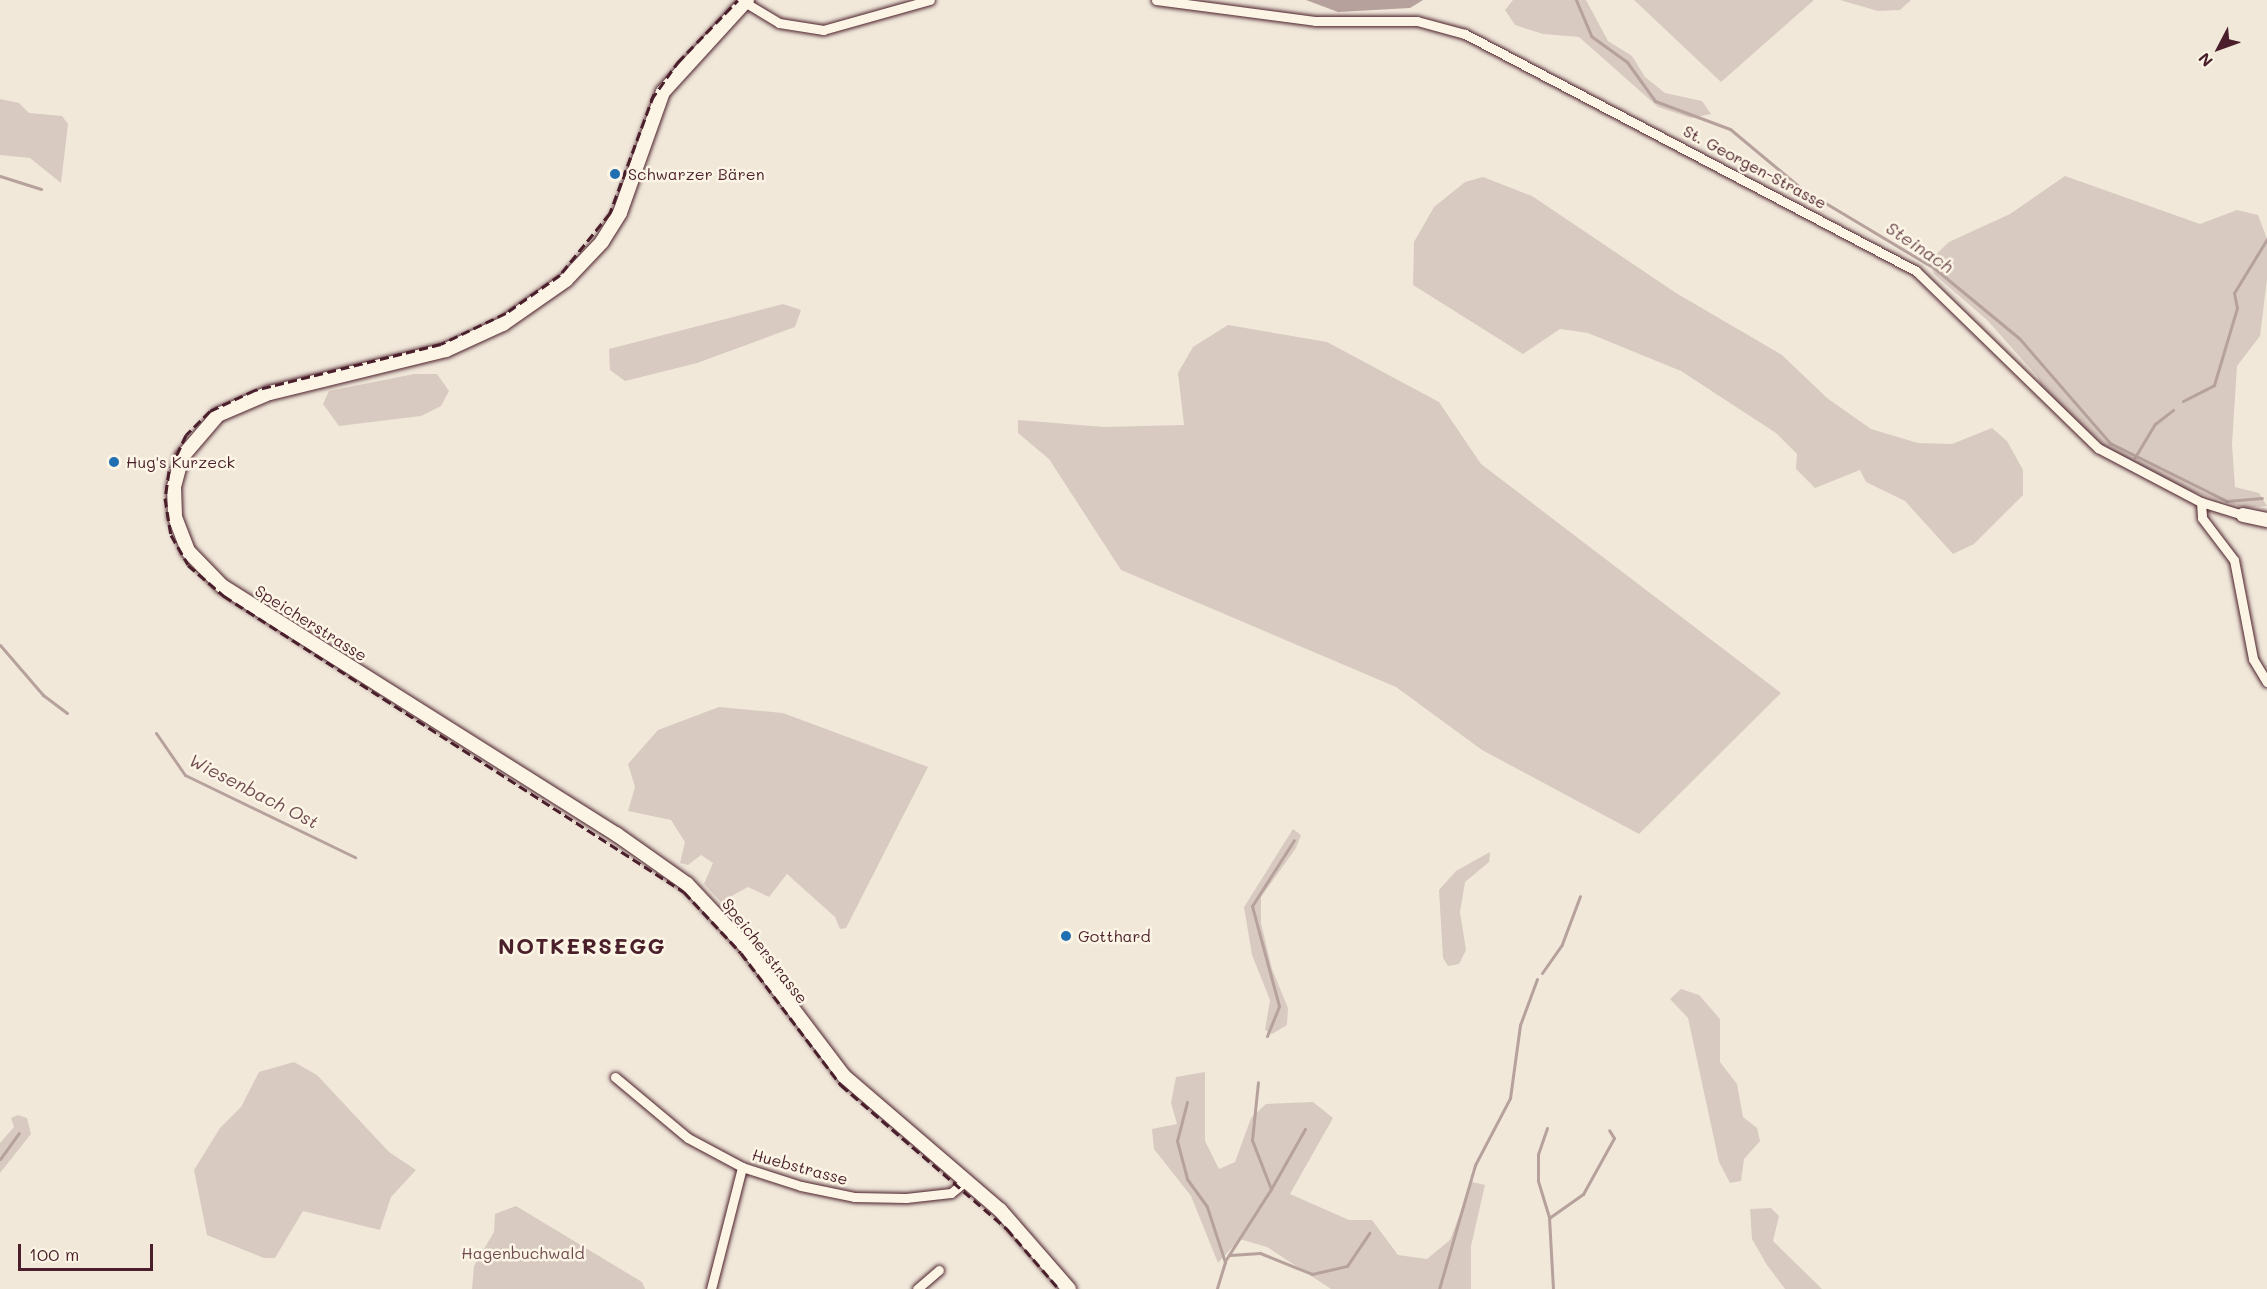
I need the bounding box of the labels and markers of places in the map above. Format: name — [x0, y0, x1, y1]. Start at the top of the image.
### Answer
place label: Schwarzer Bären — [628, 164, 765, 184]
marker: Schwarzer Bären — [606, 165, 624, 183]
place label: Hug's Kurzeck — [126, 452, 235, 472]
marker: Hug's Kurzeck — [107, 455, 121, 469]
place label: Gotthard — [1078, 926, 1151, 946]
marker: Gotthard — [1059, 929, 1073, 943]

